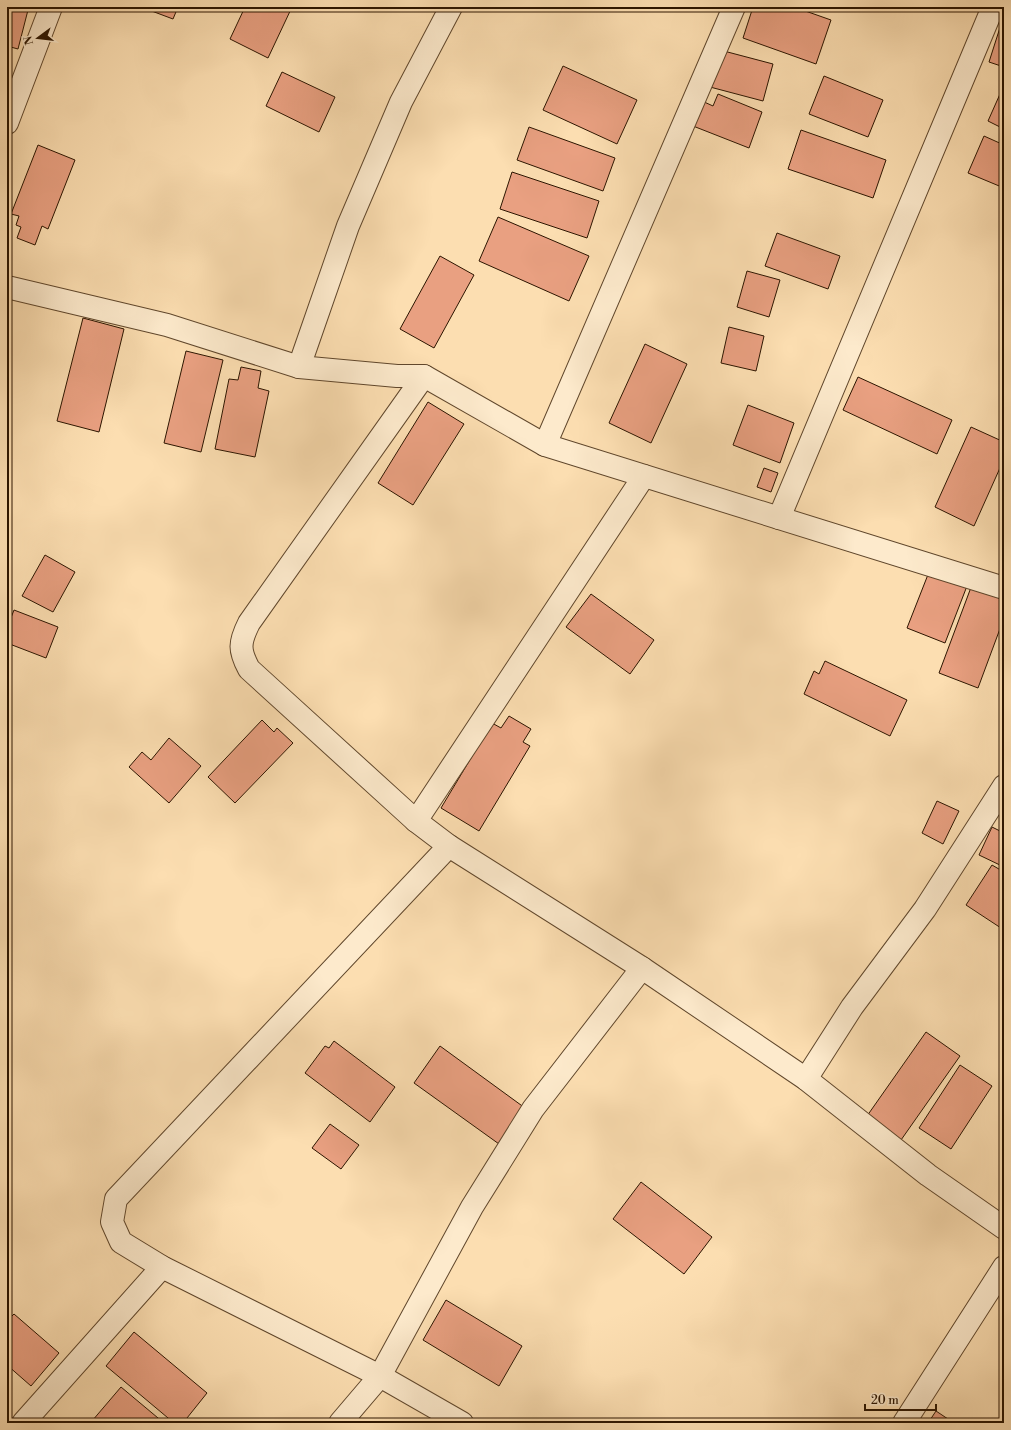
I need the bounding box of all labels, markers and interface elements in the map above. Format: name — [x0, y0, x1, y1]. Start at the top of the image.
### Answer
north arrow — [18, 18, 58, 58]
text: N — [21, 34, 37, 46]
scale bar — [865, 1386, 936, 1412]
text: 20 m — [871, 1393, 899, 1408]

